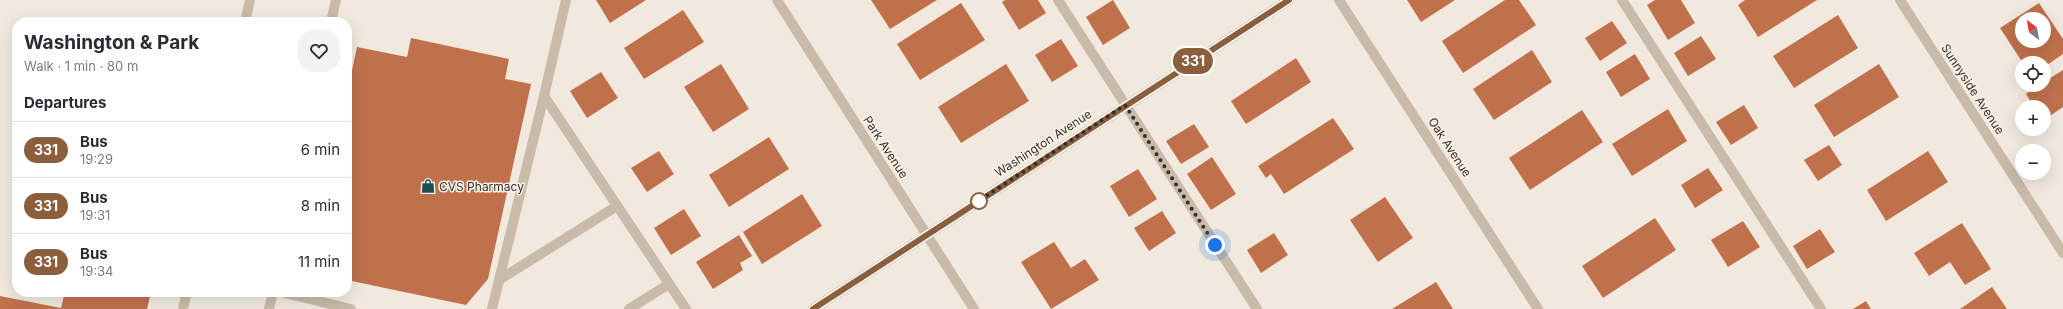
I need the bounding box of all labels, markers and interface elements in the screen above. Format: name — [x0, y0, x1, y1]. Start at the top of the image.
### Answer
north arrow — [2015, 12, 2051, 48]
map controls — [2015, 12, 2051, 180]
button: heart — [298, 30, 340, 72]
text: Washington & Park — [24, 31, 199, 54]
street label: Sunnyside Avenue — [1938, 41, 2008, 137]
line badge: 331 — [1170, 48, 1216, 74]
text: 331 — [1181, 52, 1205, 69]
button: locate — [2015, 56, 2051, 92]
text: Walk · 1 min · 80 m — [24, 58, 138, 74]
text: Departures — [24, 93, 106, 112]
button: + — [2015, 100, 2051, 136]
street label: Washington Avenue — [992, 106, 1094, 180]
street label: Park Avenue — [860, 113, 912, 181]
street label: Oak Avenue — [1425, 114, 1475, 180]
text: Bus — [80, 132, 108, 151]
text: 6 min — [301, 140, 340, 159]
text: 331 — [34, 141, 58, 158]
button: − — [2015, 144, 2051, 180]
text: 19:29 — [80, 151, 113, 167]
shop icon: CVS Pharmacy — [420, 178, 436, 194]
place label: CVS Pharmacy — [439, 179, 524, 194]
text: Bus — [80, 188, 108, 207]
unlabelled marker — [970, 192, 988, 210]
text: 8 min — [301, 196, 340, 215]
text: 331 — [34, 197, 58, 214]
text: 19:31 — [80, 207, 110, 223]
your location — [1205, 235, 1225, 255]
text: Bus — [80, 244, 108, 263]
text: 11 min — [298, 252, 340, 271]
text: 331 — [34, 253, 58, 270]
text: 19:34 — [80, 263, 114, 279]

